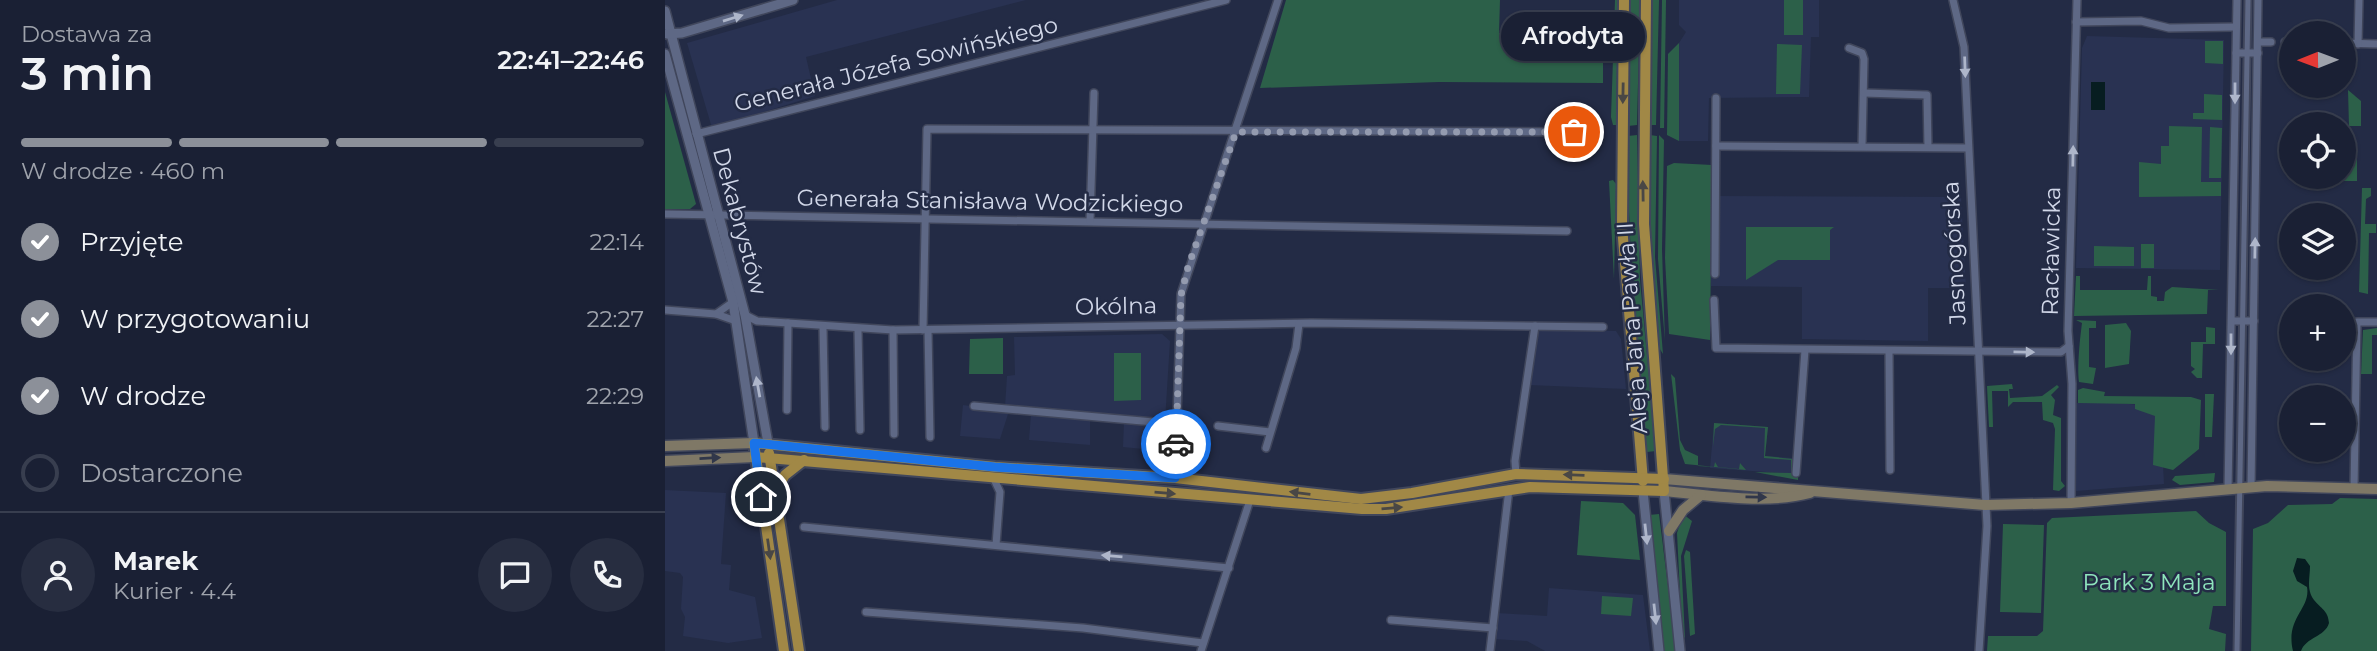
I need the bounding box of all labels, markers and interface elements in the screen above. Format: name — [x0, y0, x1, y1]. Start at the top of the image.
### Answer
street label: Generała Józefa Sowińskiego — [731, 10, 1061, 118]
one-way arrow — [722, 13, 743, 23]
callout: Afrodyta — [1502, 13, 1646, 62]
text: Dostawa za — [21, 20, 153, 48]
north arrow — [2279, 21, 2355, 98]
map controls — [2279, 21, 2356, 462]
text: Afrodyta — [1522, 22, 1624, 50]
text: 22:41–22:46 — [497, 44, 644, 76]
text: 3 min — [21, 45, 154, 102]
one-way arrow — [1959, 56, 1970, 78]
one-way arrow — [1617, 82, 1629, 104]
one-way arrow — [2229, 82, 2241, 104]
pin — [1544, 102, 1604, 162]
button: locate — [2279, 112, 2356, 189]
icon: bag — [1555, 113, 1593, 151]
street label: Dekabrystów — [707, 144, 773, 298]
one-way arrow — [2067, 144, 2079, 166]
text: W drodze · 460 m — [21, 157, 225, 185]
one-way arrow — [1638, 179, 1649, 201]
street label: Jasnogórska — [1936, 180, 1972, 327]
street label: Generała Stanisława Wodzickiego — [796, 184, 1184, 218]
street label: Racławicka — [2036, 186, 2066, 316]
button: layers — [2279, 203, 2356, 280]
street label: Aleja Jana Pawła II — [1611, 221, 1653, 435]
icon: check — [21, 223, 59, 261]
text: Przyjęte — [80, 226, 183, 258]
text: 22:14 — [589, 228, 644, 256]
one-way arrow — [2249, 237, 2261, 259]
street label: Okólna — [1075, 291, 1157, 321]
button: + — [2279, 294, 2356, 371]
icon: check — [21, 300, 59, 338]
text: W przygotowaniu — [80, 303, 310, 335]
text: 22:27 — [586, 305, 644, 333]
one-way arrow — [2225, 333, 2237, 355]
one-way arrow — [2013, 346, 2035, 358]
one-way arrow — [752, 376, 763, 398]
icon: check — [21, 377, 59, 415]
text: W drodze — [80, 380, 206, 412]
text: 22:29 — [586, 382, 644, 410]
button: − — [2279, 385, 2356, 462]
courier — [1141, 409, 1211, 479]
icon: car — [1157, 425, 1195, 463]
one-way arrow — [699, 453, 721, 464]
text: Dostarczone — [80, 457, 243, 489]
pin — [731, 467, 791, 527]
one-way arrow — [1563, 469, 1585, 480]
icon: home — [742, 478, 780, 516]
one-way arrow — [1154, 487, 1176, 498]
one-way arrow — [1289, 487, 1311, 498]
one-way arrow — [1746, 491, 1768, 503]
one-way arrow — [1381, 502, 1403, 513]
one-way arrow — [1641, 523, 1652, 545]
button: person — [21, 538, 95, 612]
button: chat — [478, 538, 552, 612]
button: phone — [570, 538, 644, 612]
one-way arrow — [763, 538, 774, 560]
text: Marek — [113, 545, 198, 577]
one-way arrow — [1101, 550, 1123, 561]
park label: Park 3 Maja — [2083, 568, 2215, 596]
text: Kurier · 4.4 — [113, 577, 236, 605]
one-way arrow — [1650, 603, 1661, 625]

